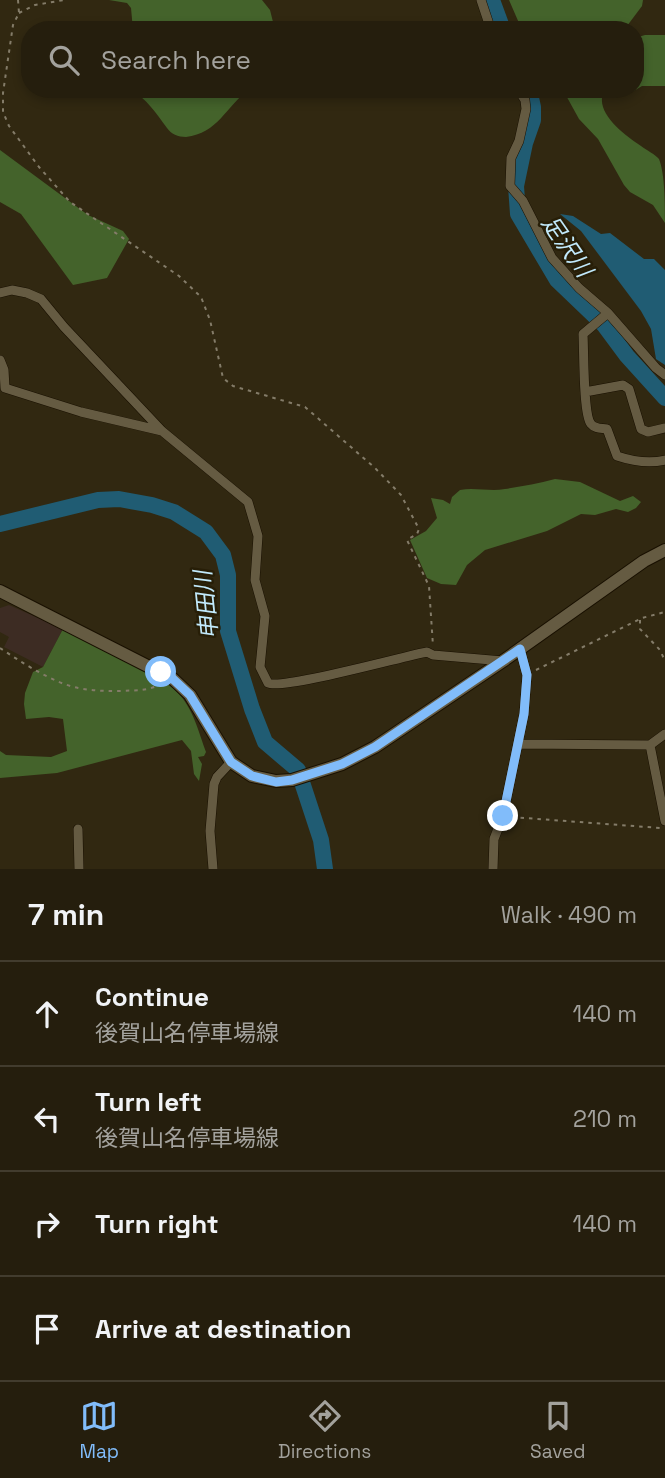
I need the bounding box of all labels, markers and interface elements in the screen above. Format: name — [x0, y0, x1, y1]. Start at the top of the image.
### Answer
search box — [21, 21, 644, 98]
icon: search — [45, 41, 83, 79]
text: Search here — [101, 43, 251, 77]
water label: 足沢川 — [535, 209, 601, 285]
water label: 申田川 — [187, 566, 225, 641]
route start — [145, 656, 176, 687]
route end — [487, 800, 518, 831]
text: 7 min — [28, 895, 104, 934]
text: Walk · 490 m — [501, 900, 637, 930]
text: Continue — [95, 980, 209, 1014]
icon: ahead — [28, 995, 66, 1033]
text: 140 m — [573, 999, 637, 1029]
text: 後賀山名停車場線 — [95, 1018, 279, 1048]
text: Turn left — [95, 1085, 202, 1119]
icon: left — [28, 1100, 66, 1138]
text: 210 m — [573, 1104, 637, 1134]
text: 後賀山名停車場線 — [95, 1123, 279, 1153]
icon: right — [28, 1205, 66, 1243]
text: Turn right — [95, 1207, 219, 1241]
text: 140 m — [573, 1209, 637, 1239]
icon: arrive — [28, 1310, 66, 1348]
text: Arrive at destination — [95, 1312, 352, 1346]
tab: Map — [79, 1397, 119, 1464]
tab: Directions — [278, 1397, 371, 1464]
tab: Saved — [530, 1397, 586, 1464]

